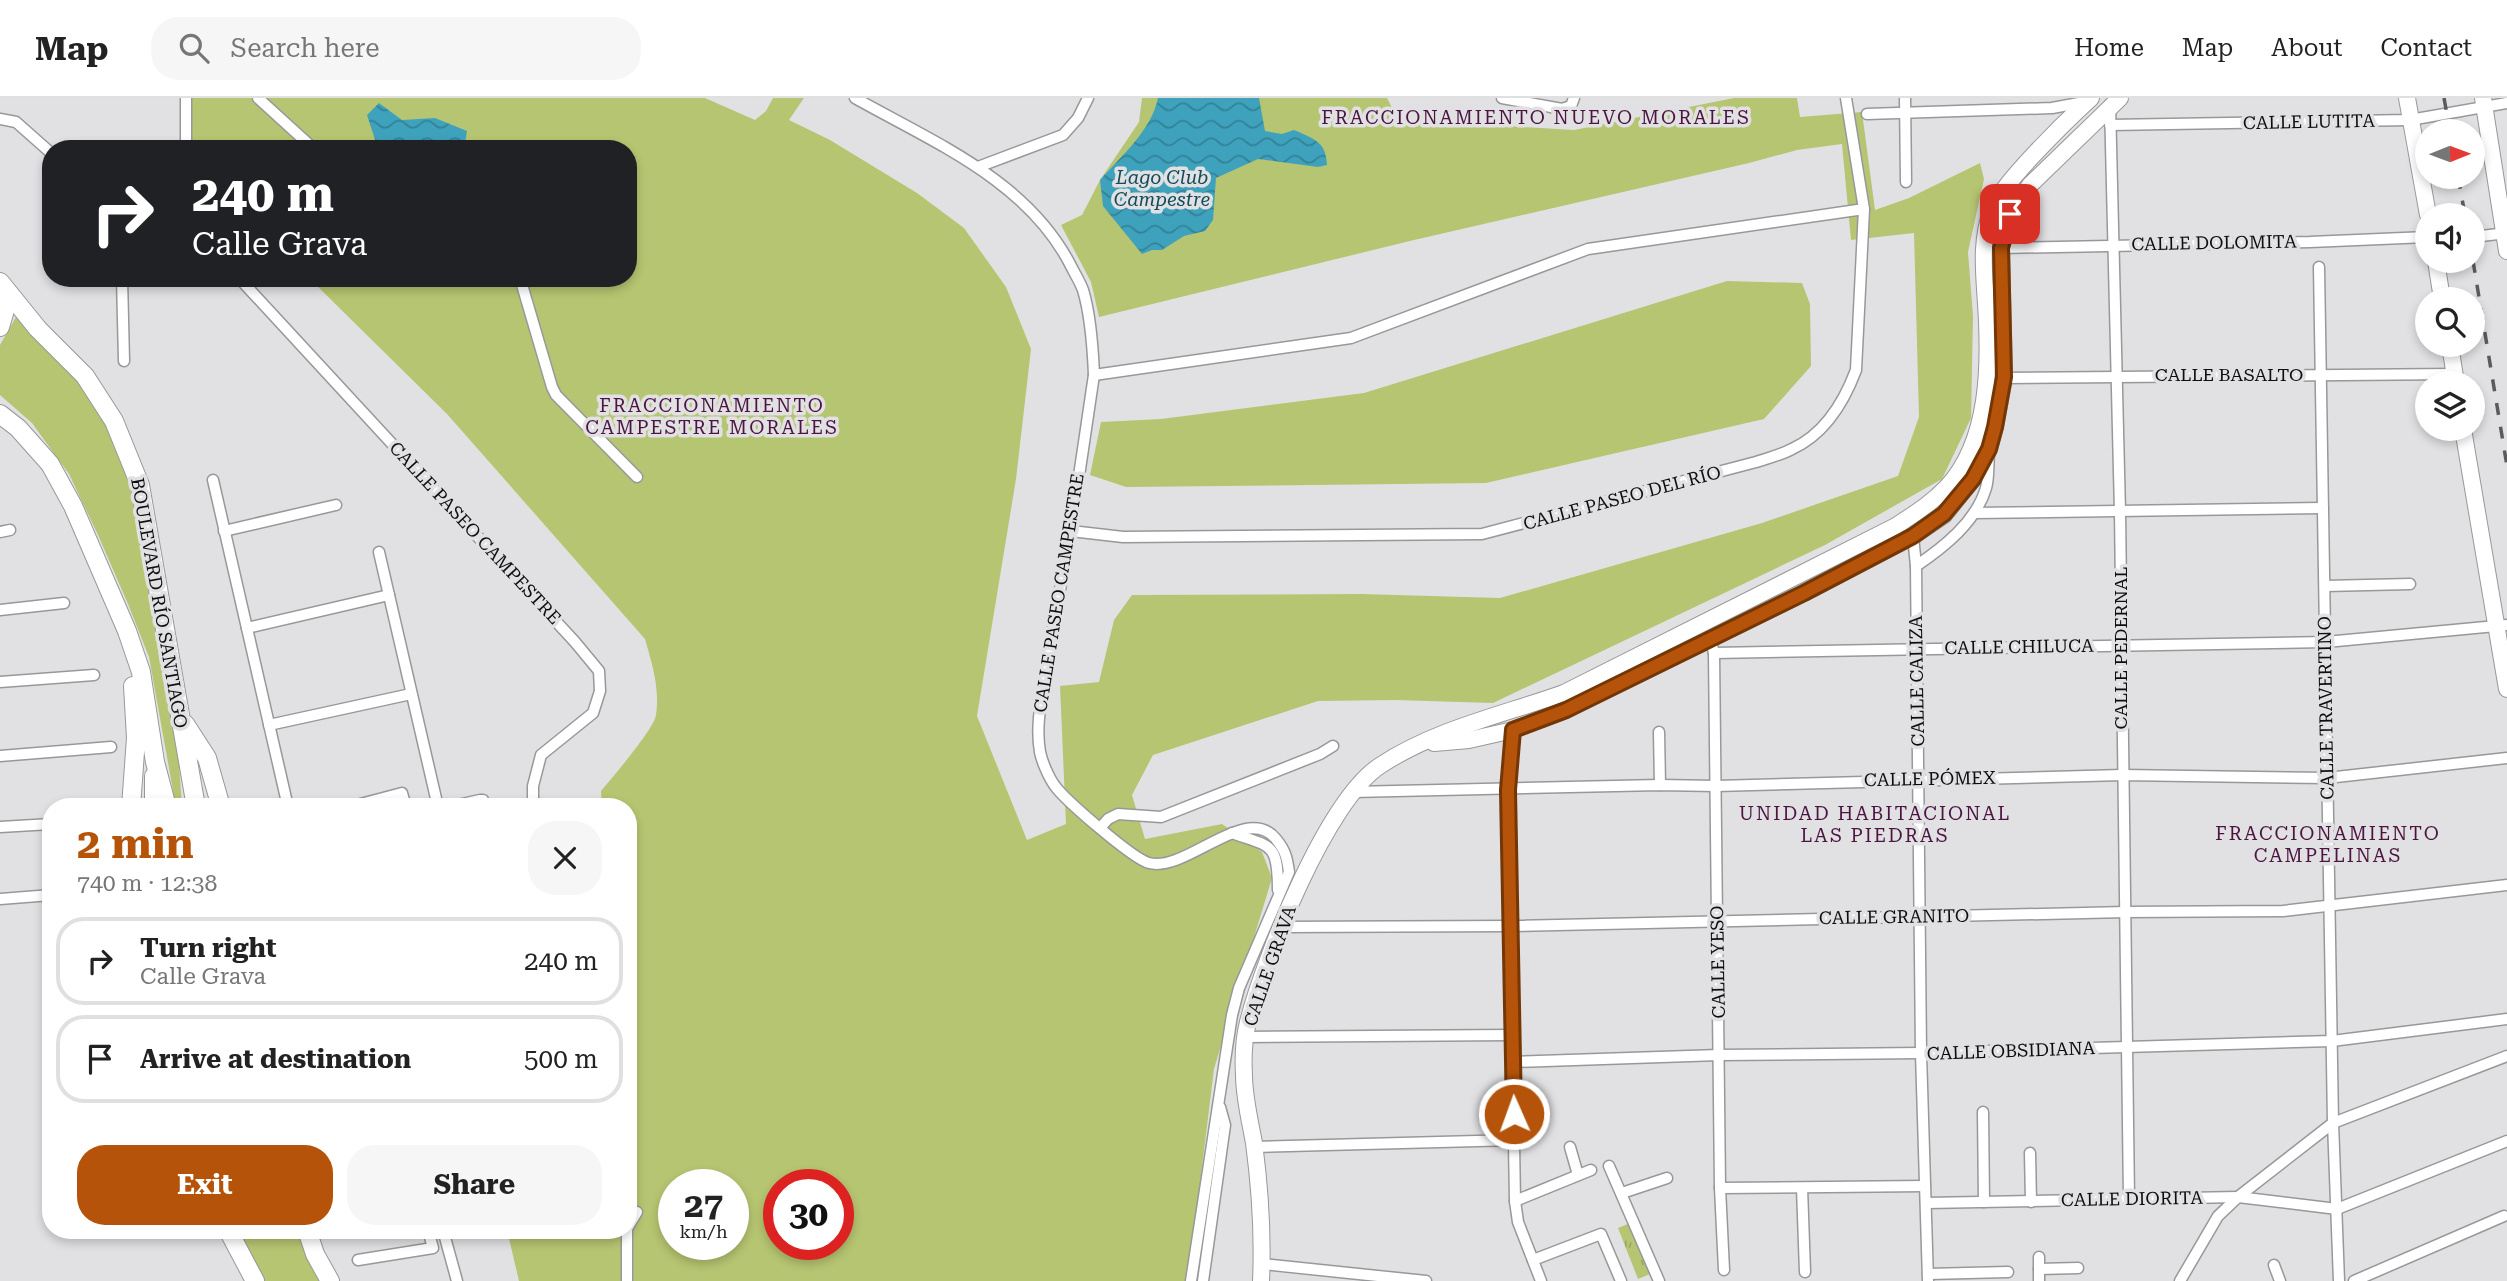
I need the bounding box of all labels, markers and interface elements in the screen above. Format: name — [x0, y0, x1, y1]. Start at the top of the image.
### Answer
search box — [151, 17, 641, 80]
text: Map — [35, 29, 109, 68]
icon: search — [175, 29, 213, 67]
text: Search here — [231, 33, 380, 63]
text: Home — [2074, 34, 2144, 62]
text: Map — [2182, 34, 2233, 62]
text: About — [2271, 34, 2342, 62]
text: Contact — [2380, 34, 2472, 62]
district label: FRACCIONAMIENTO NUEVO MORALES — [1321, 106, 1751, 129]
street label: CALLE LUTITA — [2243, 110, 2376, 133]
north arrow — [2415, 119, 2485, 189]
map controls — [2415, 119, 2485, 441]
text: 240 m — [192, 166, 334, 223]
water label: Lago Club Campestre — [1114, 166, 1211, 211]
icon: right — [77, 168, 168, 259]
pin — [1980, 184, 2040, 244]
icon: arrive — [1991, 195, 2029, 233]
button: sound — [2415, 203, 2485, 273]
text: Calle Grava — [192, 225, 367, 263]
street label: CALLE DOLOMITA — [2131, 231, 2297, 254]
button: search — [2415, 287, 2485, 357]
street label: CALLE BASALTO — [2155, 364, 2303, 385]
button: layers — [2415, 371, 2485, 441]
district label: FRACCIONAMIENTO CAMPESTRE MORALES — [585, 394, 839, 439]
street label: CALLE PASEO CAMPESTRE — [385, 437, 565, 628]
street label: CALLE PASEO DEL RÍO — [1521, 461, 1723, 534]
street label: CALLE PASEO CAMPESTRE — [1029, 472, 1088, 714]
street label: BOULEVARD RÍO SANTIAGO — [127, 476, 192, 730]
street label: CALLE PEDERNAL — [2110, 567, 2131, 729]
street label: CALLE CALIZA — [1905, 615, 1928, 747]
street label: CALLE TRAVERTINO — [2313, 616, 2338, 800]
street label: CALLE CHILUCA — [1944, 635, 2094, 658]
street label: CALLE PÓMEX — [1864, 767, 1996, 790]
district label: UNIDAD HABITACIONAL LAS PIEDRAS — [1739, 802, 2011, 847]
text: 2 min — [77, 819, 194, 868]
button: close — [528, 821, 602, 895]
district label: FRACCIONAMIENTO CAMPELINAS — [2215, 822, 2441, 867]
text: 740 m · 12:38 — [77, 870, 217, 897]
street label: CALLE GRAVA — [1239, 902, 1300, 1029]
street label: CALLE YESO — [1706, 905, 1729, 1019]
street label: CALLE GRANITO — [1819, 905, 1969, 928]
text: Turn right — [140, 933, 276, 963]
icon: right — [81, 942, 119, 980]
text: 240 m — [524, 946, 598, 976]
text: Calle Grava — [140, 963, 266, 990]
street label: CALLE OBSIDIANA — [1927, 1037, 2096, 1064]
icon: arrive — [81, 1040, 119, 1078]
text: Arrive at destination — [140, 1044, 411, 1074]
text: 500 m — [524, 1044, 598, 1074]
position arrow — [1477, 1077, 1551, 1151]
button: Exit — [77, 1145, 333, 1225]
button: Share — [347, 1145, 602, 1225]
speed limit sign: 30 — [763, 1169, 854, 1260]
text: 27 — [684, 1185, 723, 1226]
street label: CALLE DIORITA — [2061, 1187, 2204, 1210]
text: km/h — [679, 1221, 728, 1242]

